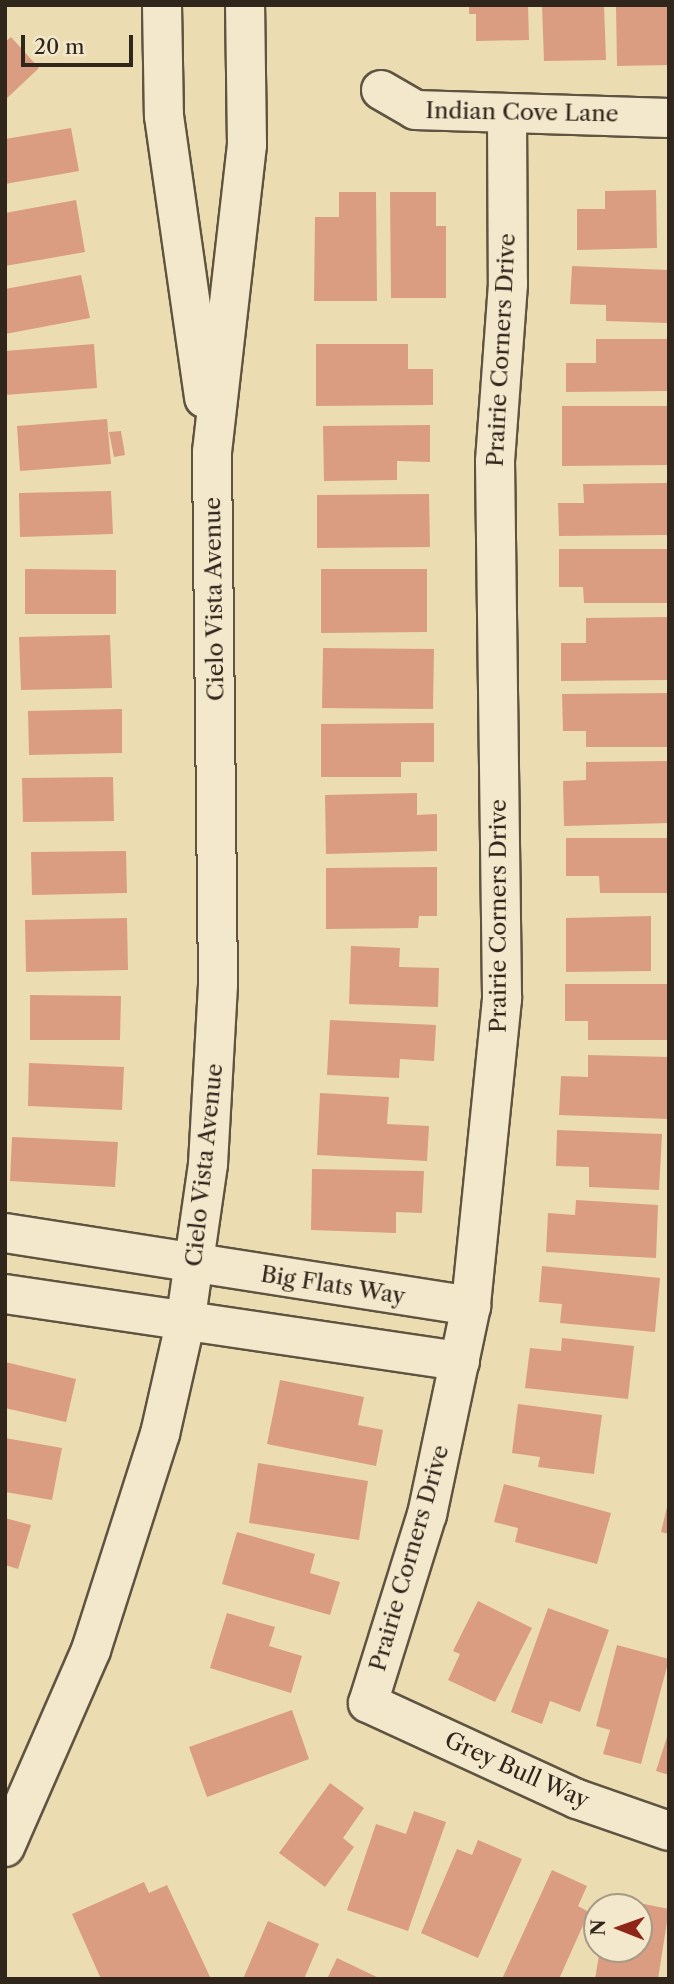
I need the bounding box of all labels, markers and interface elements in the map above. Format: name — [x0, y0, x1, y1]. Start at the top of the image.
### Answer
scale bar — [24, 21, 136, 65]
text: 20 m — [34, 34, 85, 59]
street label: Indian Cove Lane — [425, 97, 619, 127]
street label: Prairie Corners Drive — [481, 232, 521, 468]
street label: Cielo Vista Avenue — [198, 496, 230, 702]
street label: Prairie Corners Drive — [484, 799, 512, 1033]
street label: Cielo Vista Avenue — [179, 1061, 229, 1269]
street label: Big Flats Way — [258, 1260, 408, 1310]
street label: Prairie Corners Drive — [363, 1442, 455, 1674]
street label: Grey Bull Way — [440, 1726, 594, 1814]
north arrow — [583, 1893, 653, 1963]
text: N — [587, 1919, 610, 1936]

